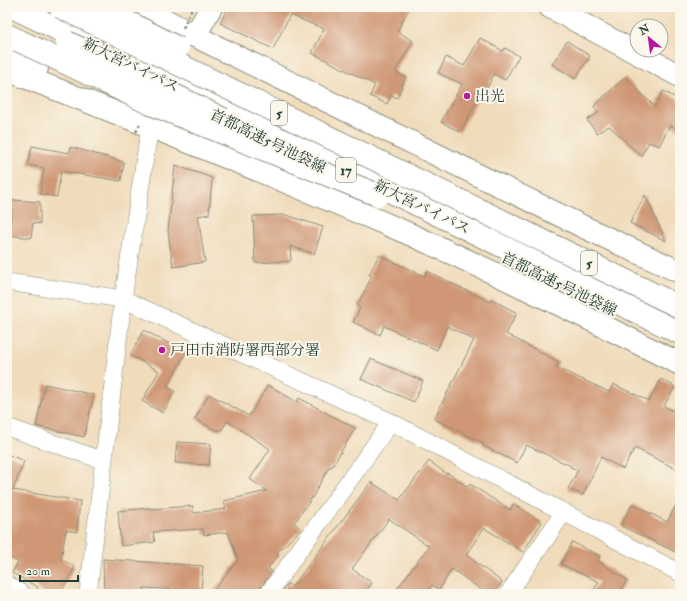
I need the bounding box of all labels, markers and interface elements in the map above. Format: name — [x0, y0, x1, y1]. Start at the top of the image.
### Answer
north arrow — [629, 18, 669, 58]
text: N — [636, 21, 653, 38]
street label: 新大宮バイパス — [80, 34, 182, 97]
place label: 出光 — [475, 87, 505, 106]
marker: 出光 — [462, 91, 472, 101]
road number: 5 — [271, 101, 287, 125]
street label: 首都高速5号池袋線 — [207, 105, 329, 178]
road number: 17 — [336, 158, 356, 182]
street label: 新大宮バイパス — [371, 176, 473, 239]
street label: 首都高速5号池袋線 — [498, 248, 620, 321]
road number: 5 — [581, 251, 597, 275]
place label: 戸田市消防署西部分署 — [170, 341, 320, 360]
marker: 戸田市消防署西部分署 — [157, 345, 167, 355]
scale bar — [20, 557, 78, 583]
text: 20 m — [26, 564, 51, 579]

